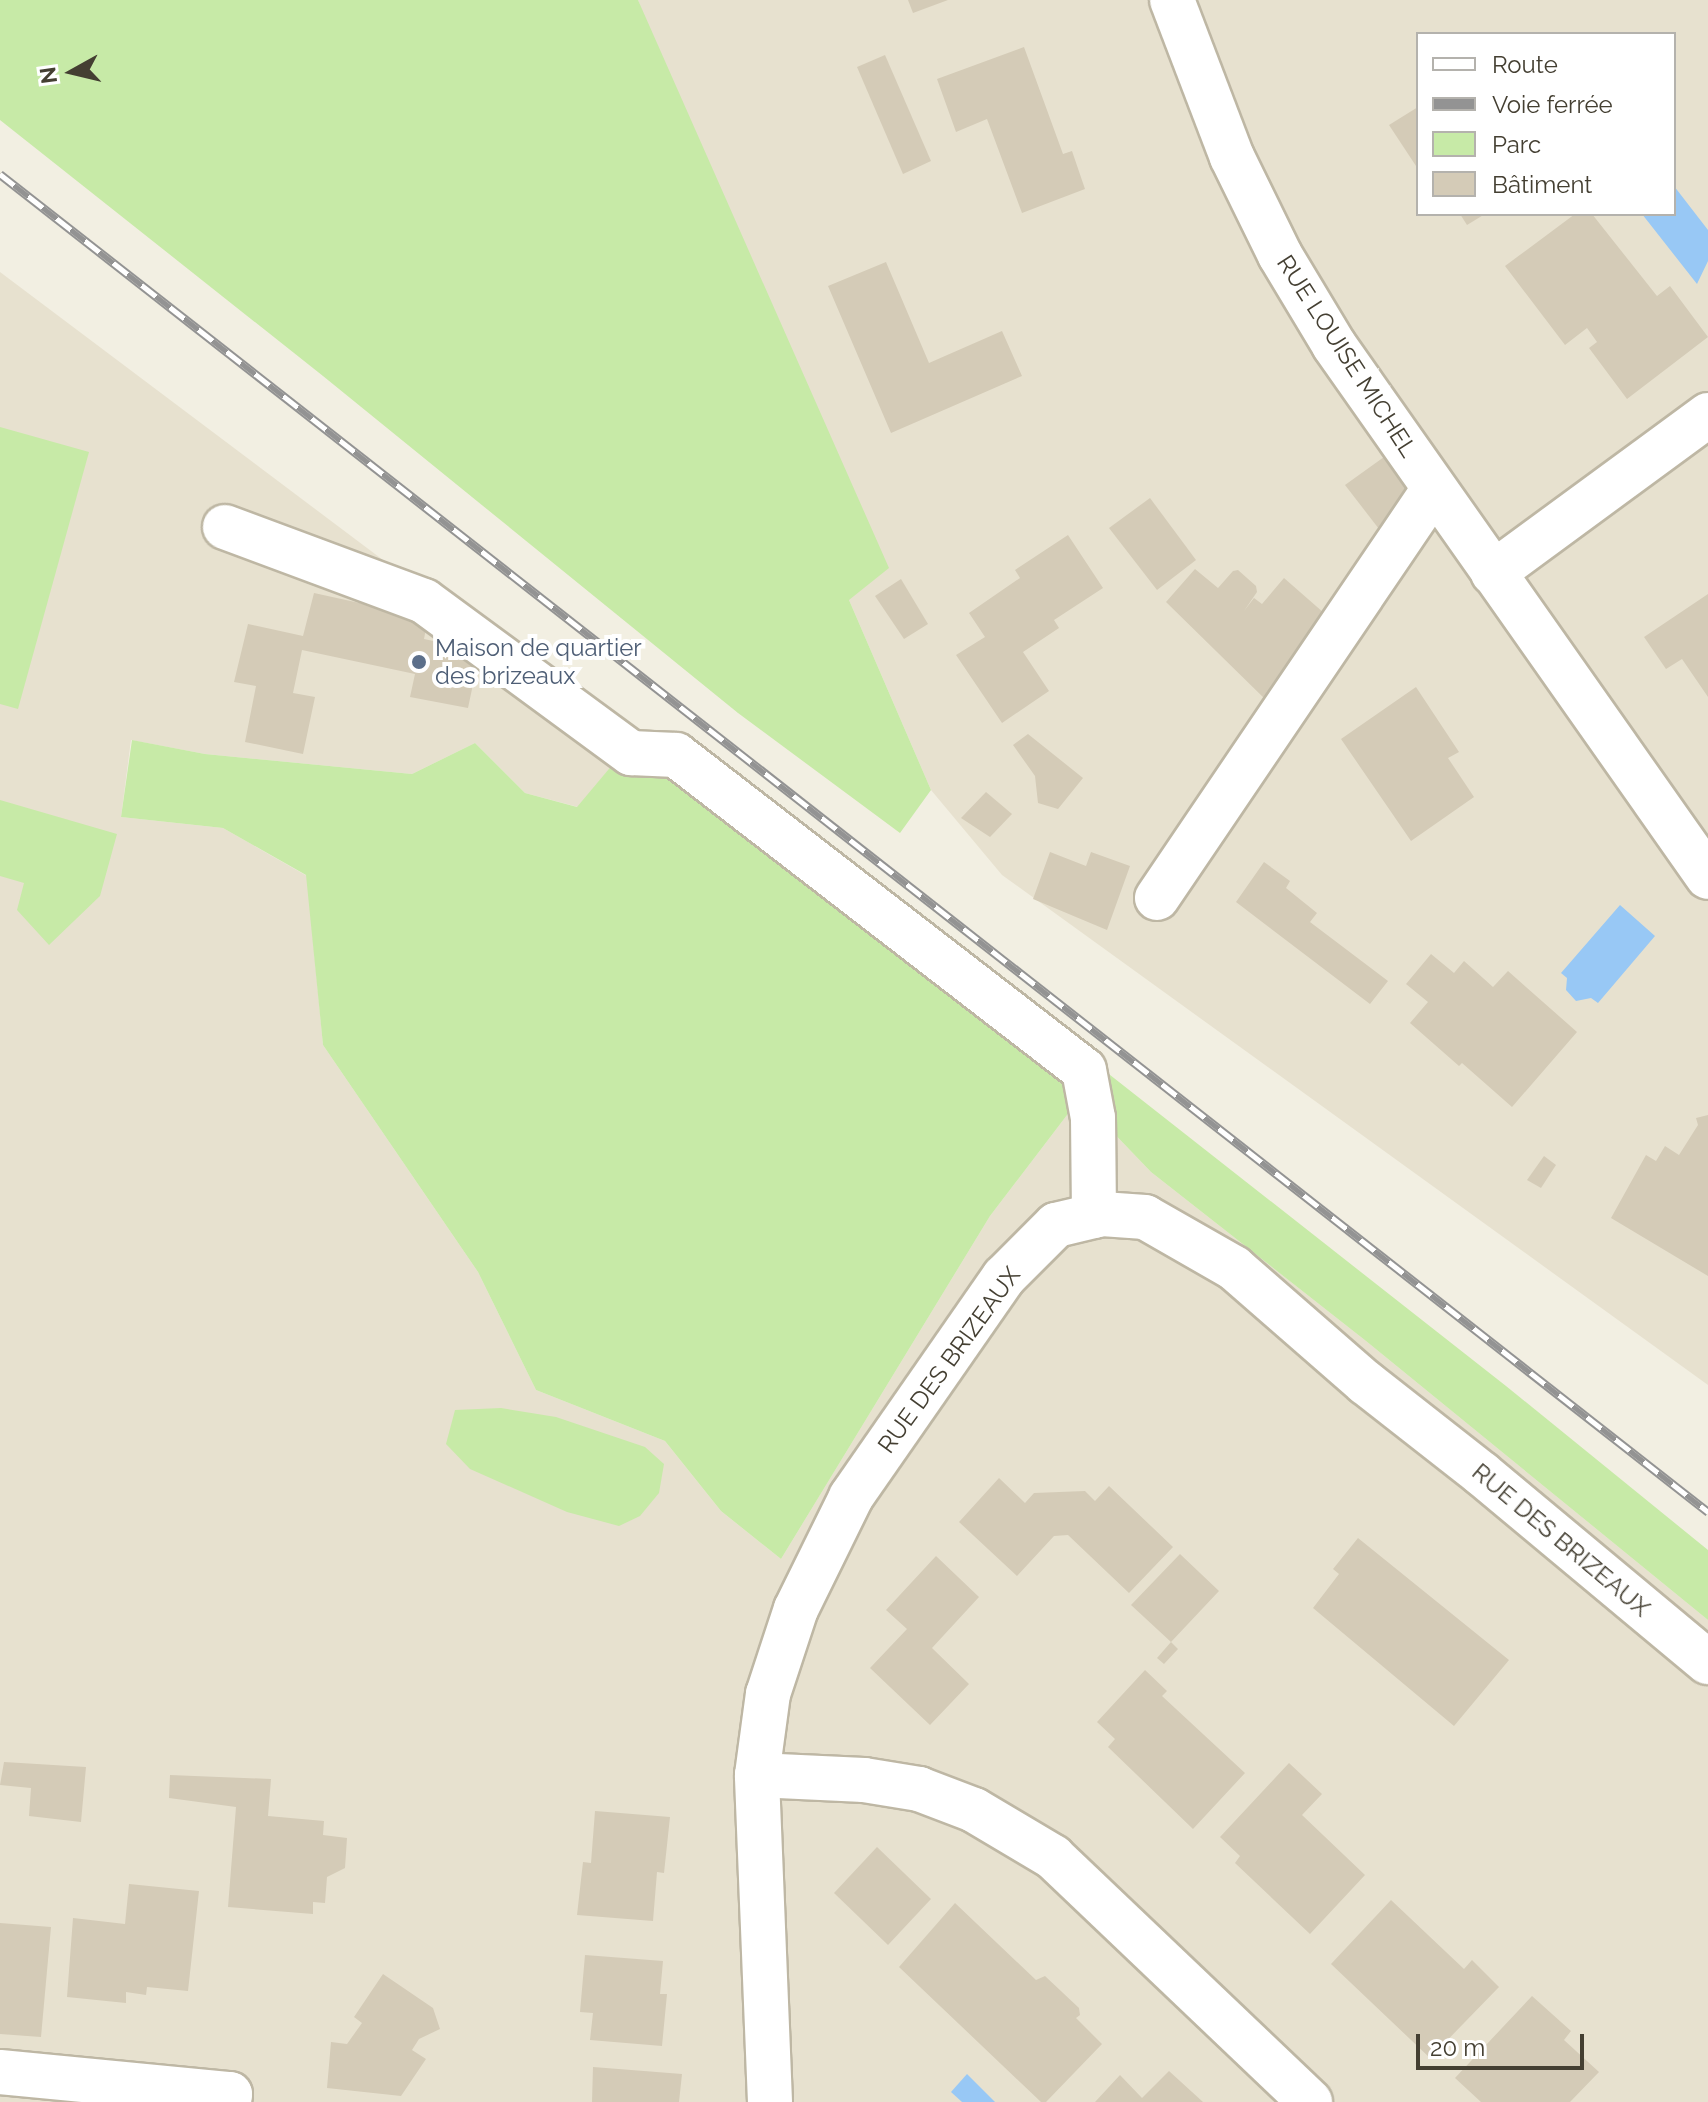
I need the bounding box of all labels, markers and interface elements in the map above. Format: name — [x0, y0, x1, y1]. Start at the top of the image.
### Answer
north arrow — [32, 32, 112, 112]
legend — [1416, 32, 1676, 216]
text: Route — [1492, 50, 1558, 79]
text: N — [34, 65, 62, 85]
text: Voie ferrée — [1492, 90, 1613, 119]
text: Parc — [1492, 130, 1541, 159]
text: Bâtiment — [1492, 170, 1592, 199]
street label: RUE LOUISE MICHEL — [1271, 250, 1423, 462]
place label: Maison de quartier des brizeaux — [435, 634, 642, 690]
marker: Maison de quartier des brizeaux — [410, 653, 428, 671]
street label: RUE DES BRIZEAUX — [872, 1261, 1026, 1459]
street label: RUE DES BRIZEAUX — [1466, 1457, 1656, 1623]
scale bar — [1420, 2018, 1588, 2068]
text: 20 m — [1430, 2033, 1485, 2062]

